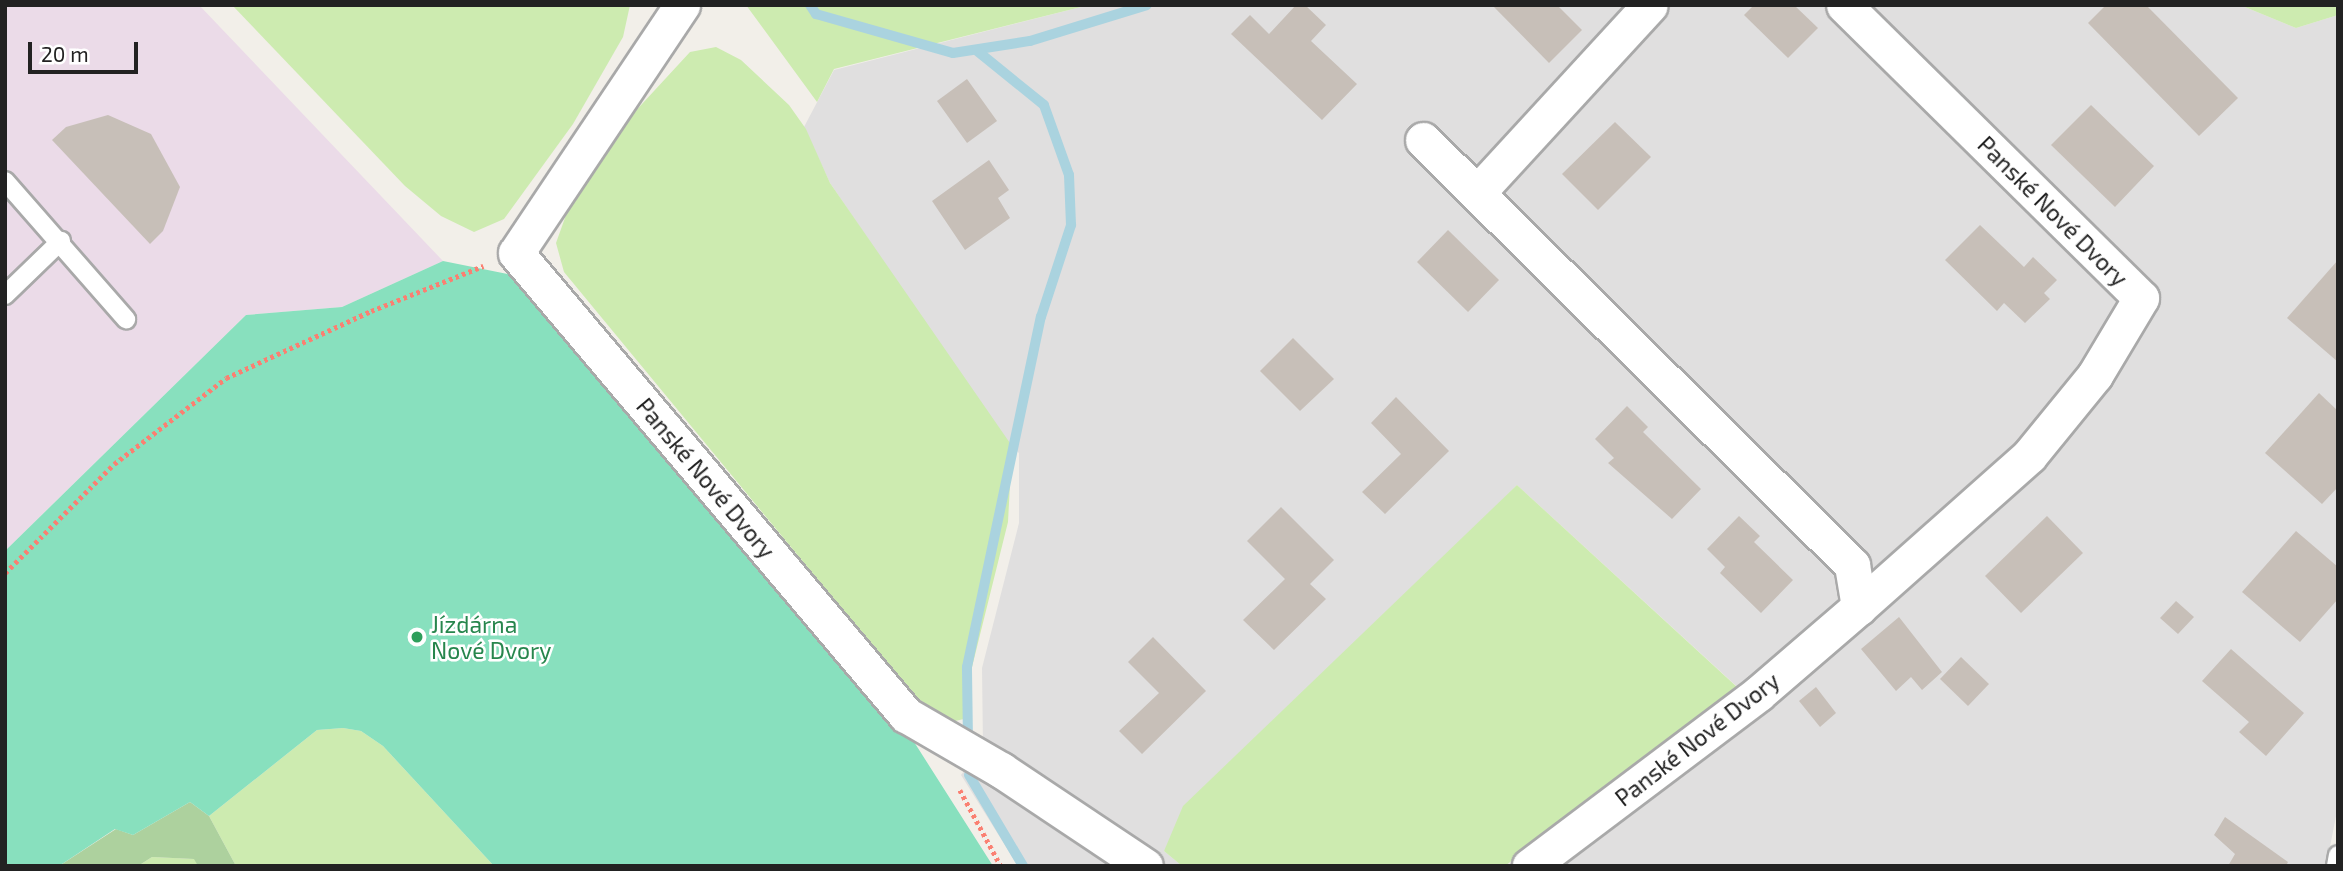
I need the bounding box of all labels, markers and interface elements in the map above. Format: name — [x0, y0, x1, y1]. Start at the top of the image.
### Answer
scale bar — [32, 28, 142, 72]
text: 20 m — [41, 41, 89, 66]
street label: Panské Nové Dvory — [1972, 130, 2134, 292]
street label: Panské Nové Dvory — [631, 392, 781, 564]
place label: Jízdárna Nové Dvory — [431, 610, 551, 664]
marker: Jízdárna Nové Dvory — [409, 629, 425, 645]
street label: Panské Nové Dvory — [1610, 666, 1784, 812]

